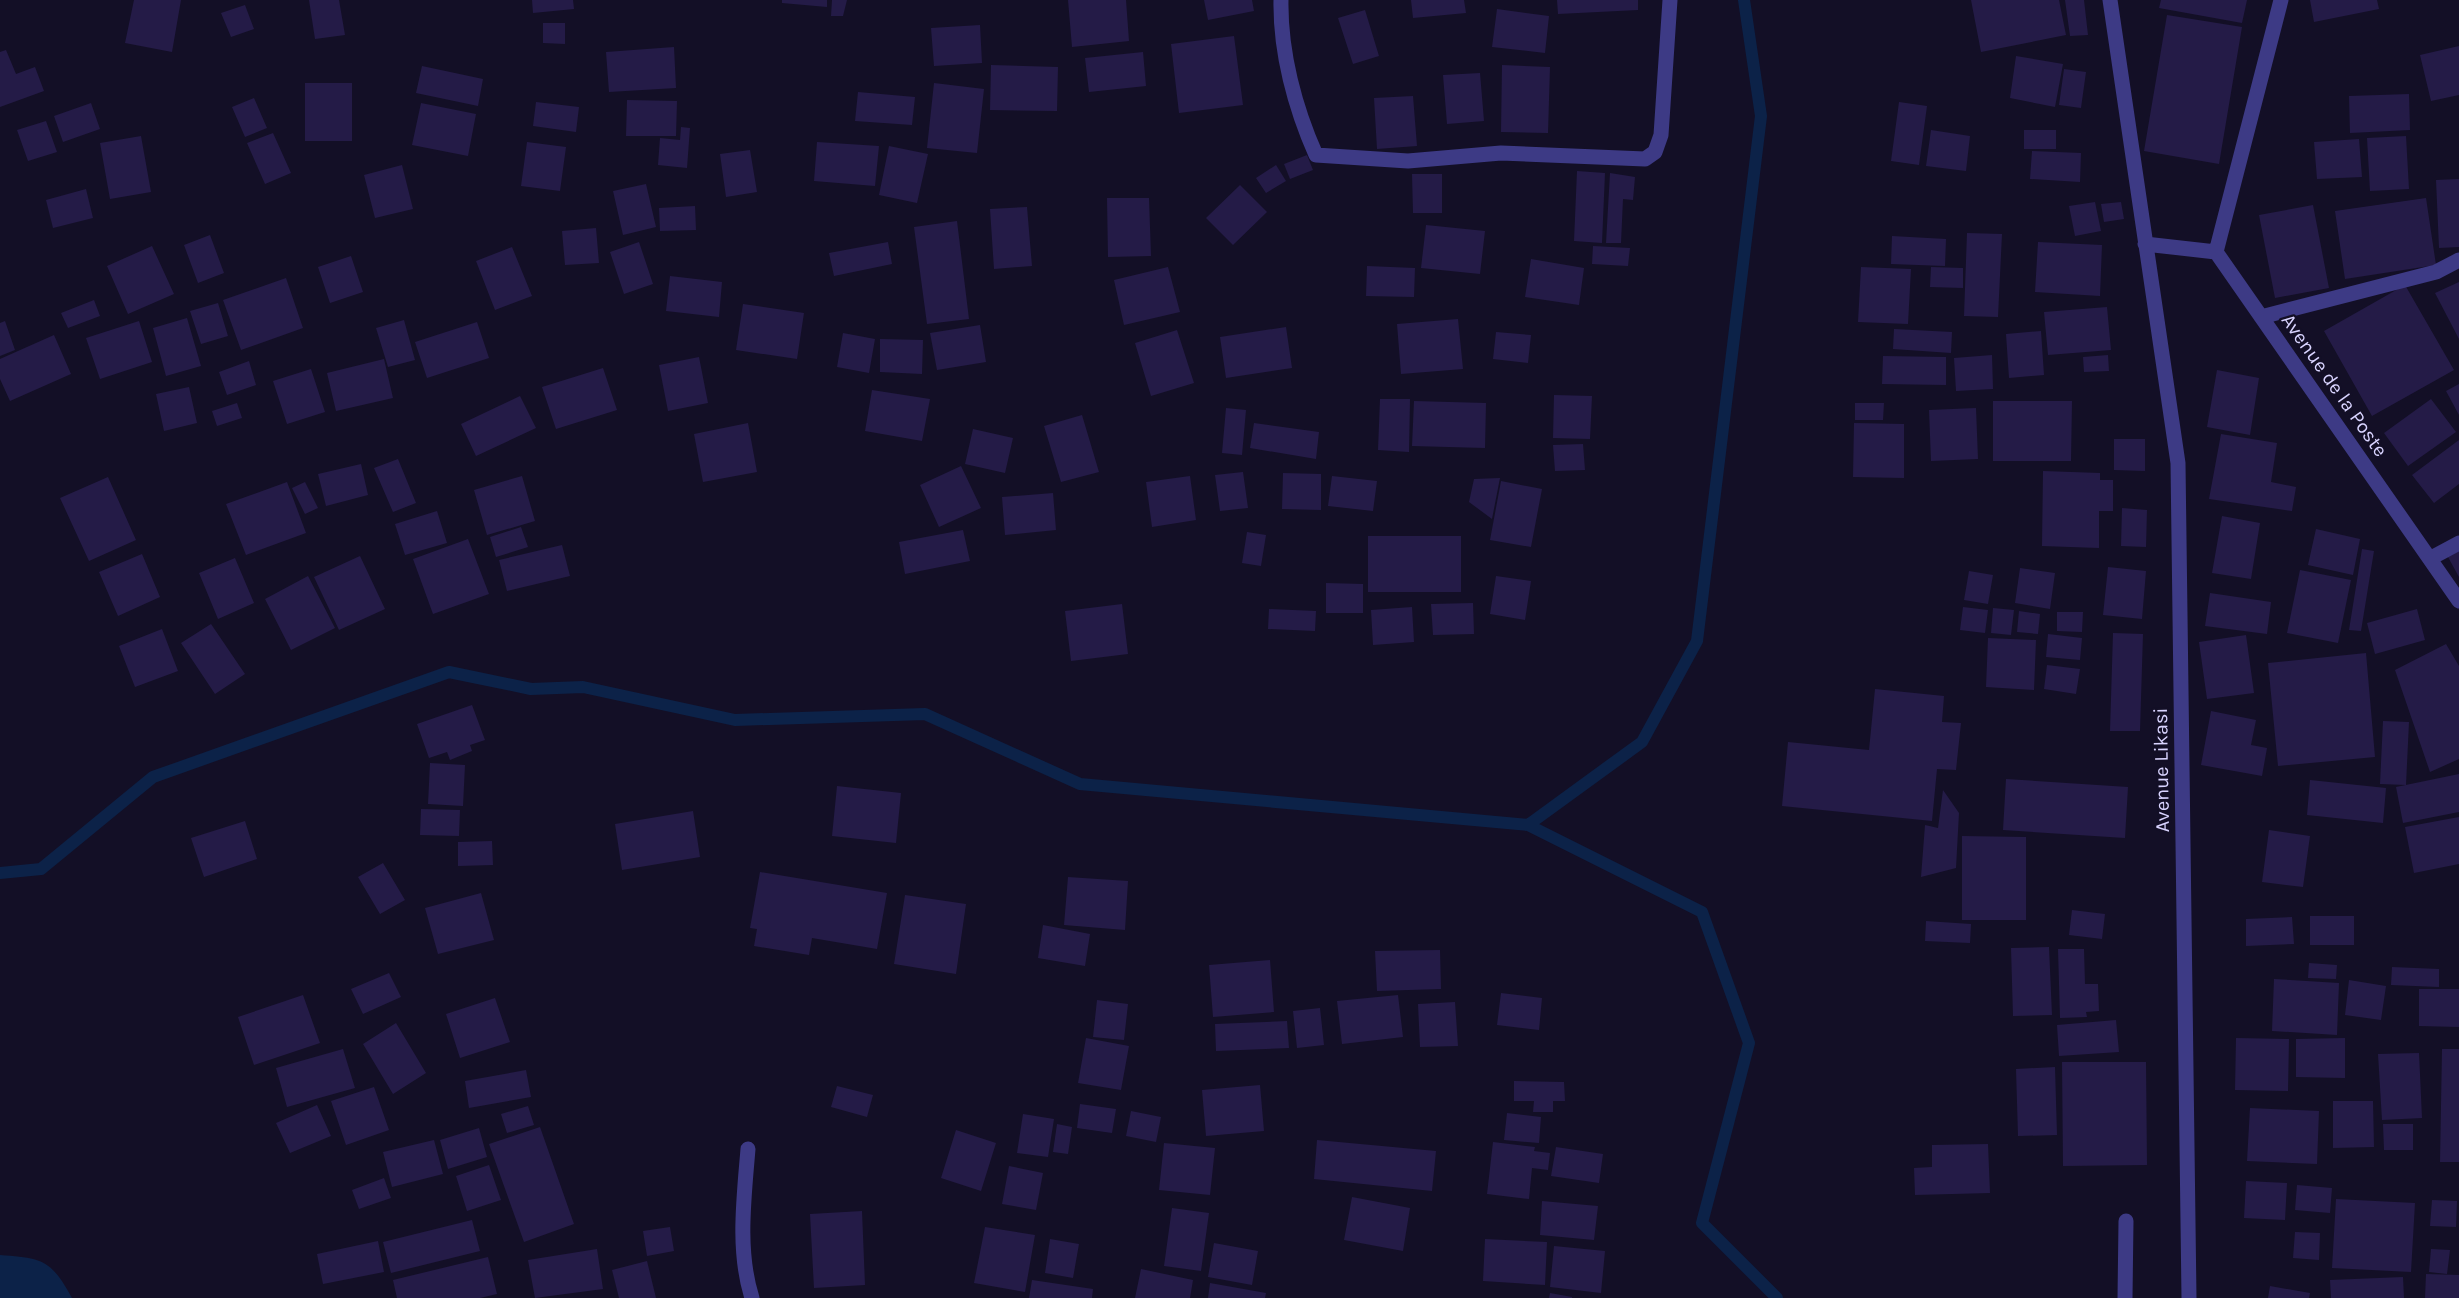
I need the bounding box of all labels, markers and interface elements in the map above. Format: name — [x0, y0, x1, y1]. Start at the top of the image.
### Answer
street label: Avenue de la Poste — [2277, 309, 2393, 461]
street label: Avenue Likasi — [2149, 707, 2174, 833]

